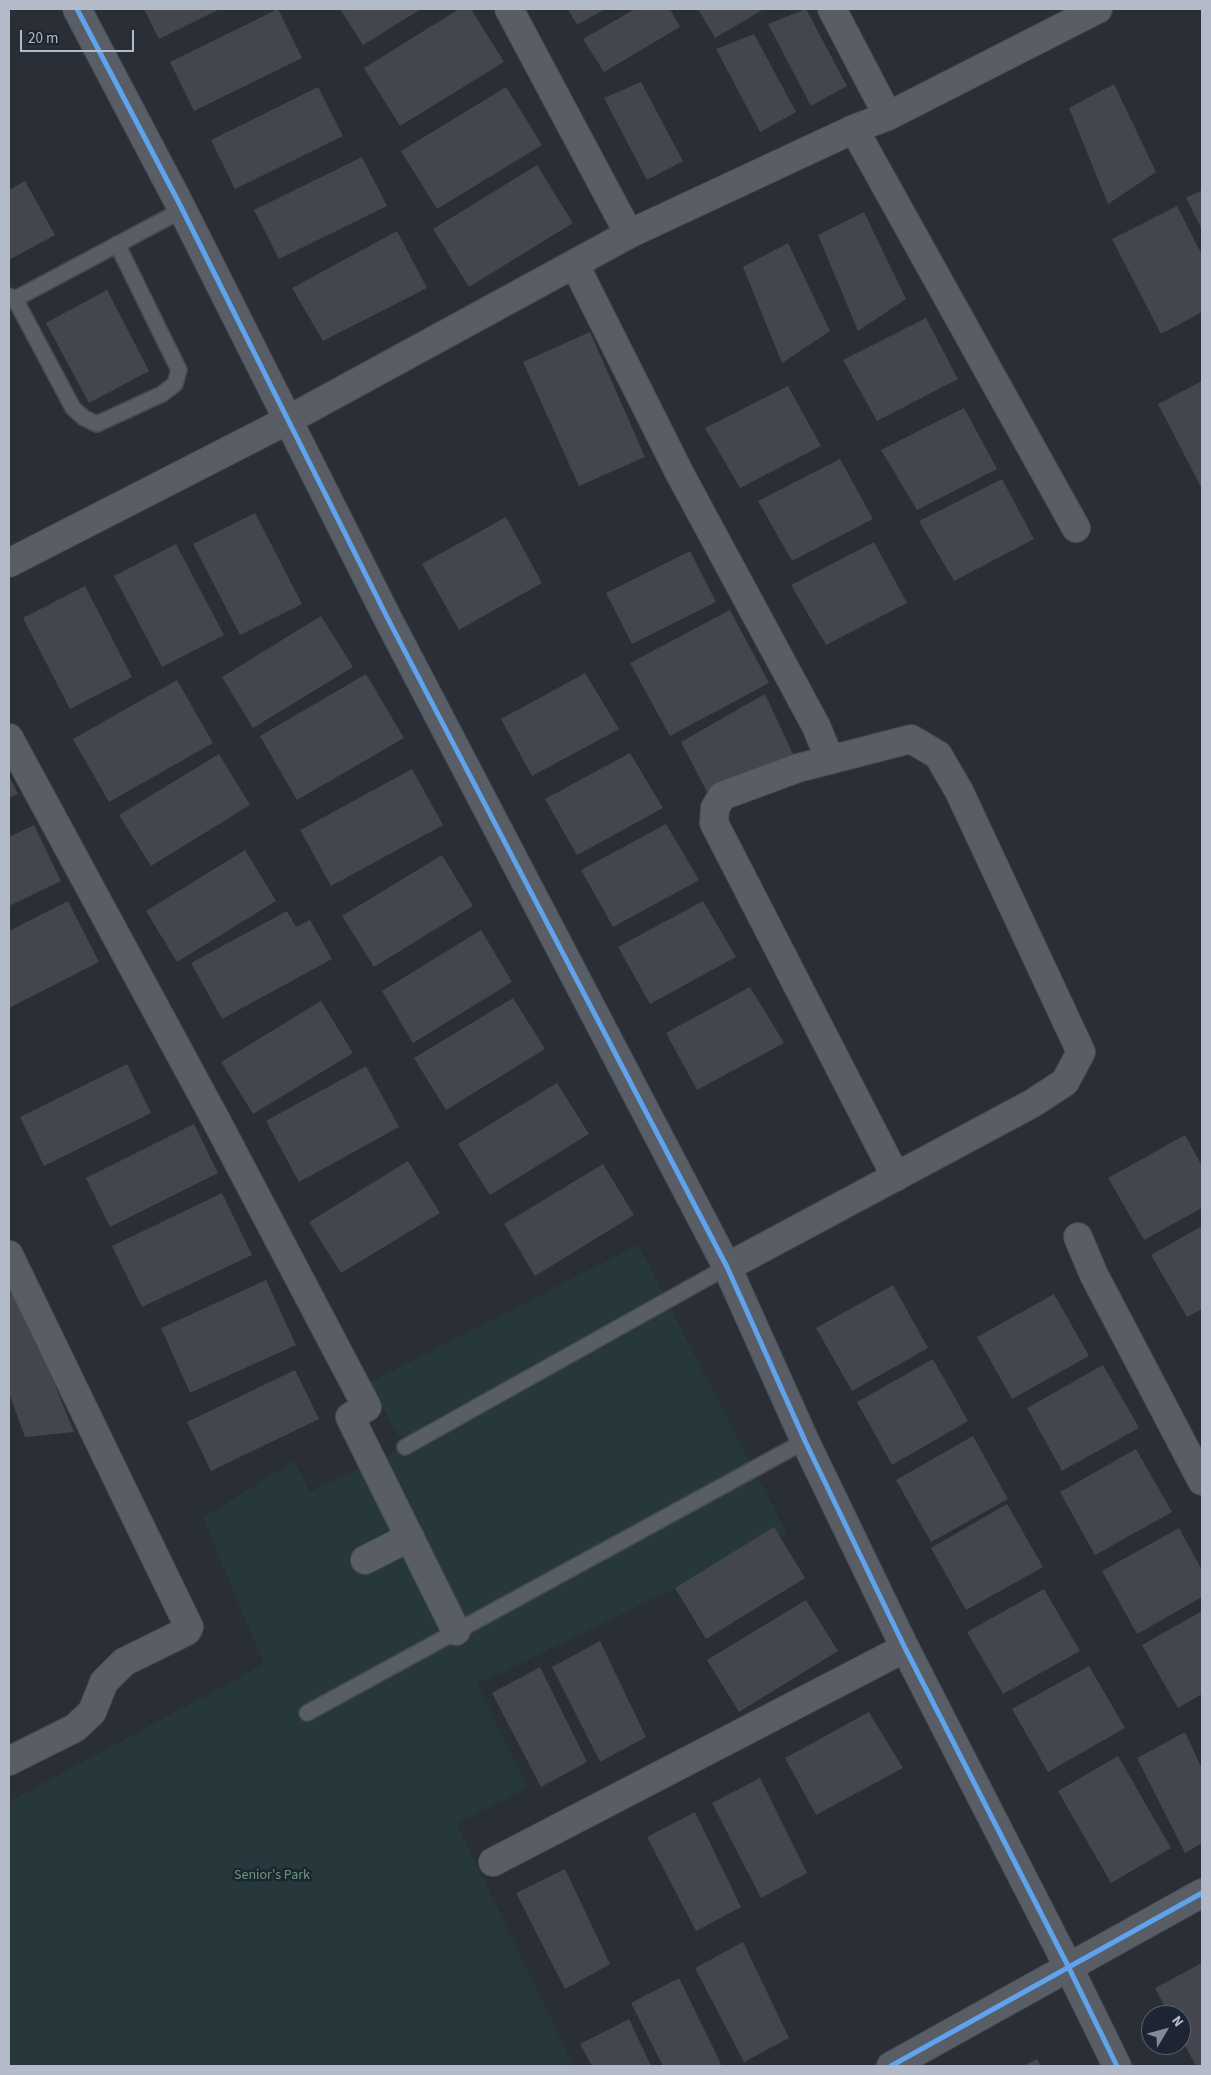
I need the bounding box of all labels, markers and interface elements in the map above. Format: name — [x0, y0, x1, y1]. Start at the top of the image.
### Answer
scale bar — [22, 20, 136, 52]
text: 20 m — [28, 28, 58, 49]
park label: Senior's Park — [234, 1868, 310, 1884]
north arrow — [1141, 2005, 1191, 2055]
text: N — [1166, 2012, 1188, 2031]

